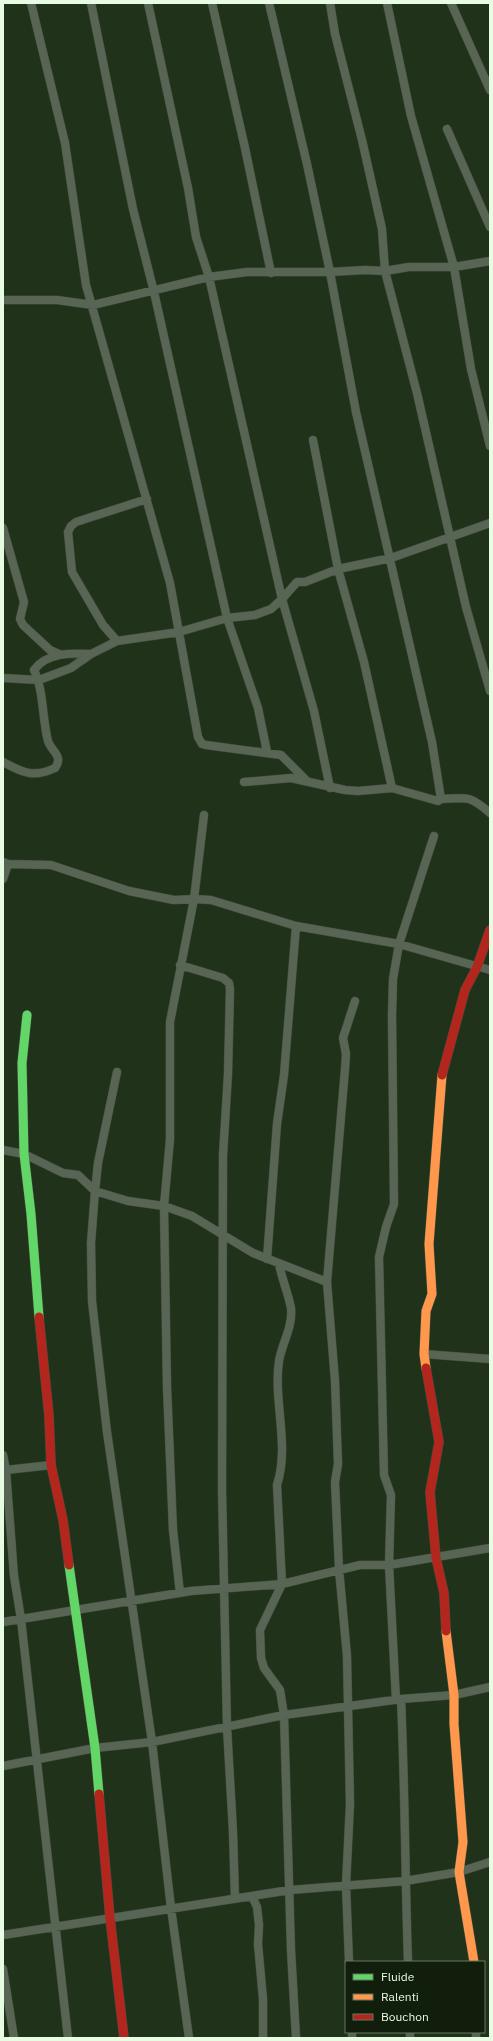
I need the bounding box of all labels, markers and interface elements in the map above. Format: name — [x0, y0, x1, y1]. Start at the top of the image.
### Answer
legend — [345, 1961, 485, 2033]
text: Fluide — [381, 1969, 415, 1984]
text: Ralenti — [381, 1989, 419, 2004]
text: Bouchon — [381, 2009, 429, 2024]

